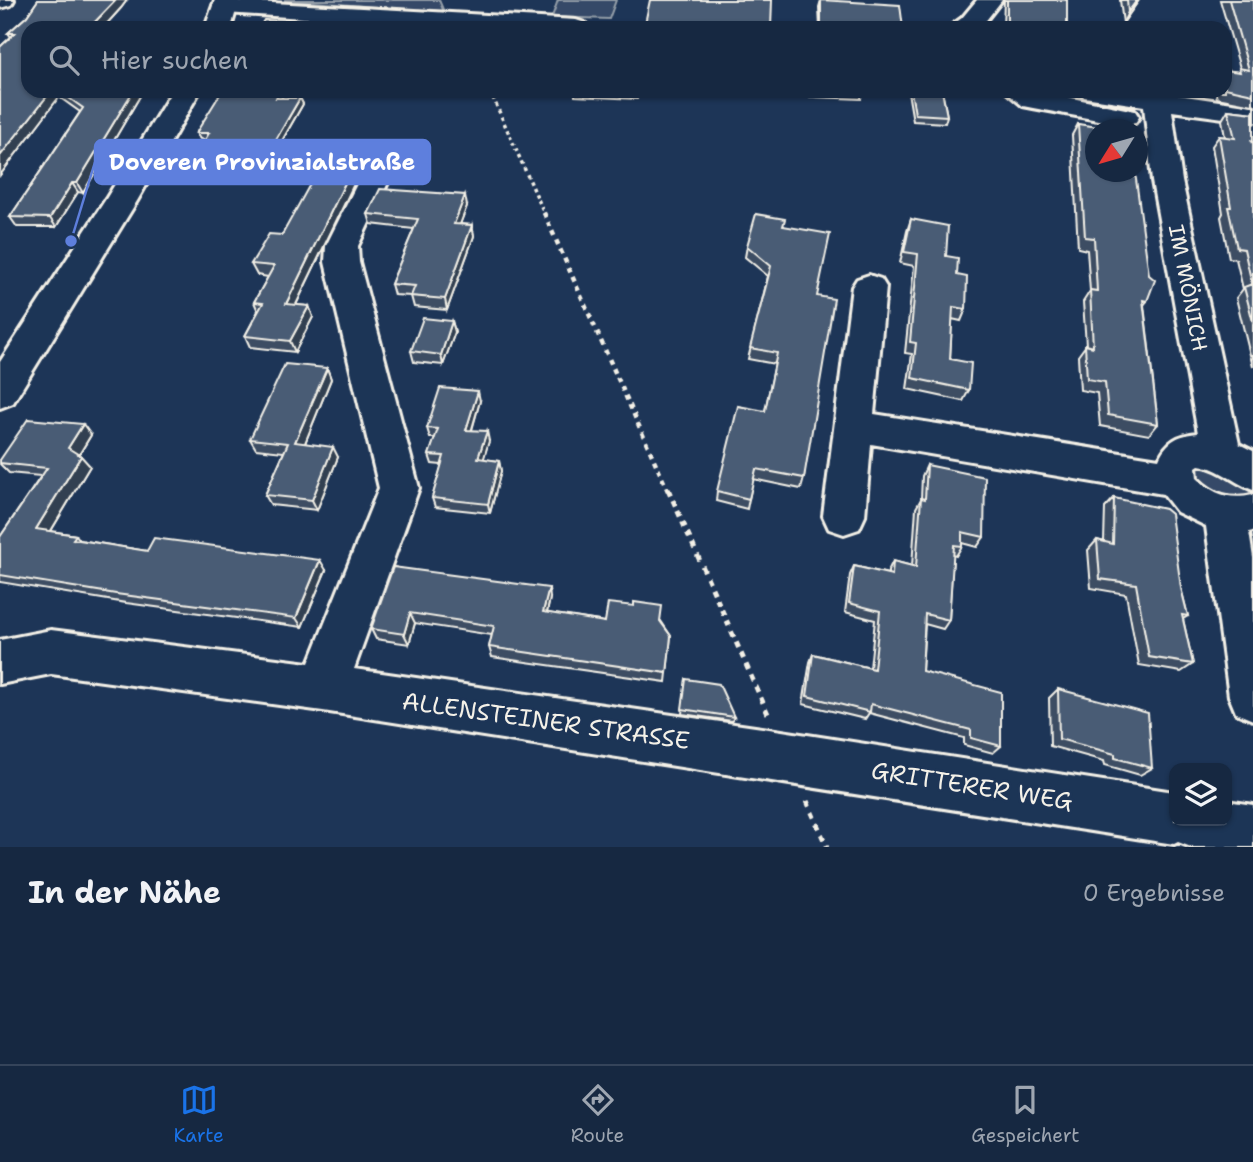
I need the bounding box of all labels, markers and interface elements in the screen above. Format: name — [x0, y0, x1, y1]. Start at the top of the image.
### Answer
search box — [21, 21, 1232, 98]
icon: search — [45, 41, 83, 79]
text: Hier suchen — [101, 42, 248, 77]
north arrow — [1085, 119, 1148, 182]
callout: Doveren Provinzialstraße — [95, 140, 430, 184]
text: Doveren Provinzialstraße — [109, 147, 415, 177]
street label: IM MÖNICH — [1162, 222, 1214, 354]
street label: ALLENSTEINER STRASSE — [400, 685, 692, 757]
street label: GRITTERER WEG — [869, 754, 1075, 818]
map controls — [1169, 763, 1232, 826]
button: layers — [1169, 763, 1232, 826]
text: In der Nähe — [28, 872, 221, 913]
text: 0 Ergebnisse — [1083, 878, 1225, 908]
tab: Karte — [174, 1081, 224, 1148]
tab: Route — [571, 1081, 624, 1148]
tab: Gespeichert — [971, 1081, 1079, 1148]

